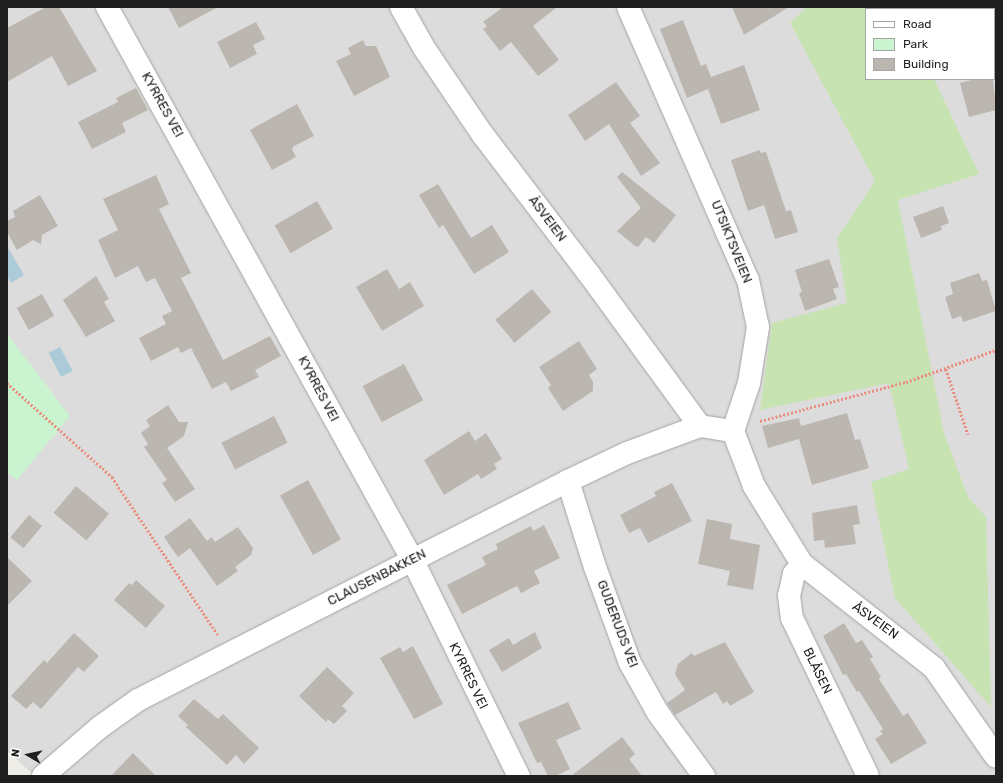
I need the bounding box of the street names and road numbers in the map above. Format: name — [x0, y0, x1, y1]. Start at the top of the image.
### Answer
street label: KYRRES VEI — [138, 70, 186, 140]
street label: ÅSVEIEN — [525, 193, 569, 245]
street label: UTSIKTSVEIEN — [707, 198, 755, 286]
street label: KYRRES VEI — [294, 353, 342, 425]
street label: CLAUSENBAKKEN — [325, 546, 429, 610]
street label: GUDERUDS VEI — [593, 578, 641, 670]
street label: ÅSVEIEN — [849, 599, 901, 643]
street label: KYRRES VEI — [445, 640, 491, 712]
street label: BLÅSEN — [799, 645, 835, 697]

